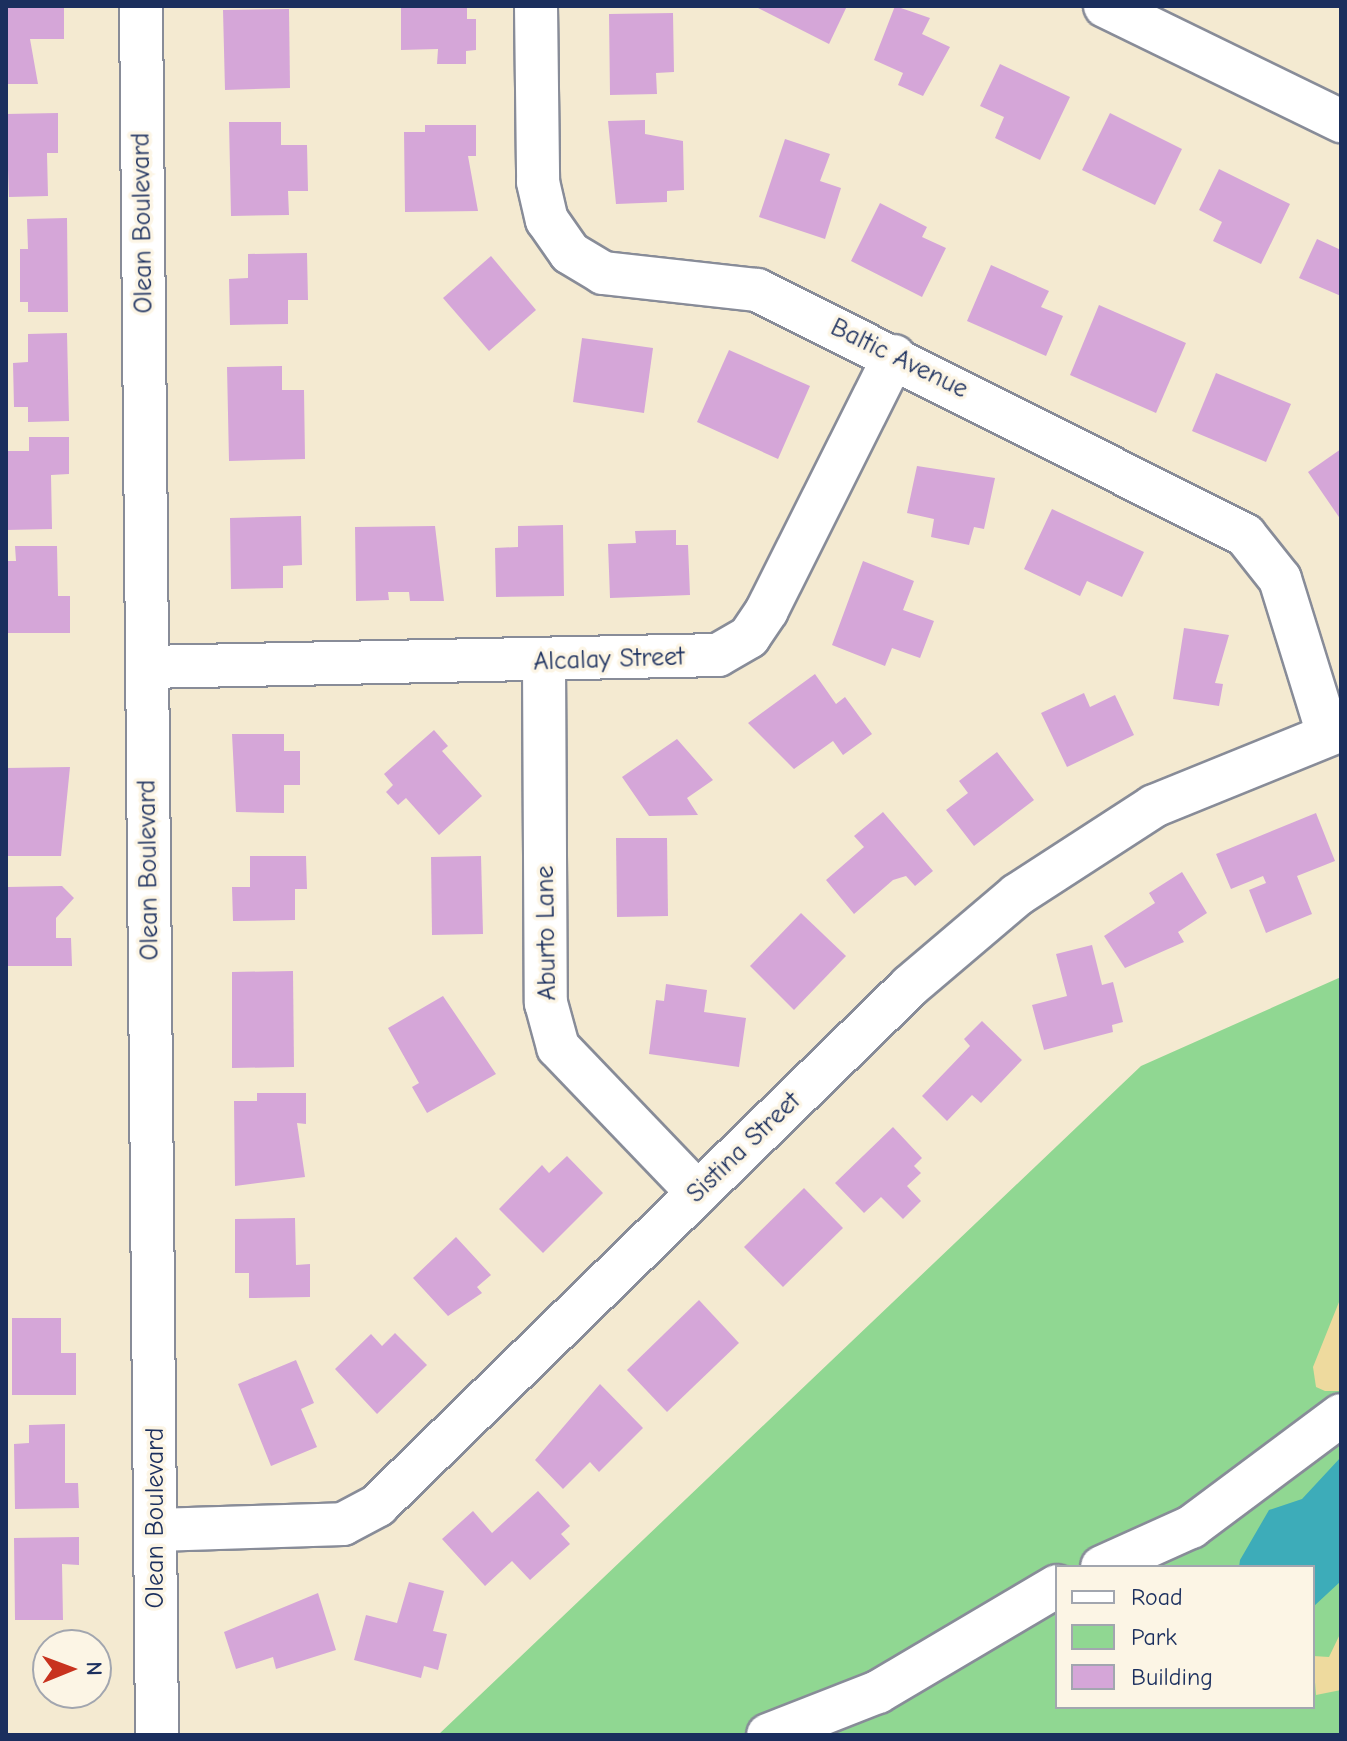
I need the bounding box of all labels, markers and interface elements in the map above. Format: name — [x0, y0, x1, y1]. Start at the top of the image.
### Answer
street label: Olean Boulevard — [126, 132, 160, 314]
street label: Baltic Avenue — [825, 312, 973, 406]
street label: Alcalay Street — [533, 642, 685, 678]
street label: Olean Boulevard — [132, 779, 166, 961]
street label: Aburto Lane — [530, 865, 564, 1001]
street label: Sistina Street — [681, 1086, 807, 1210]
street label: Olean Boulevard — [140, 1428, 172, 1608]
legend — [1055, 1565, 1315, 1709]
text: Road — [1131, 1583, 1183, 1611]
text: Park — [1131, 1623, 1177, 1651]
north arrow — [32, 1629, 112, 1709]
text: N — [81, 1661, 107, 1676]
text: Building — [1131, 1663, 1213, 1691]

